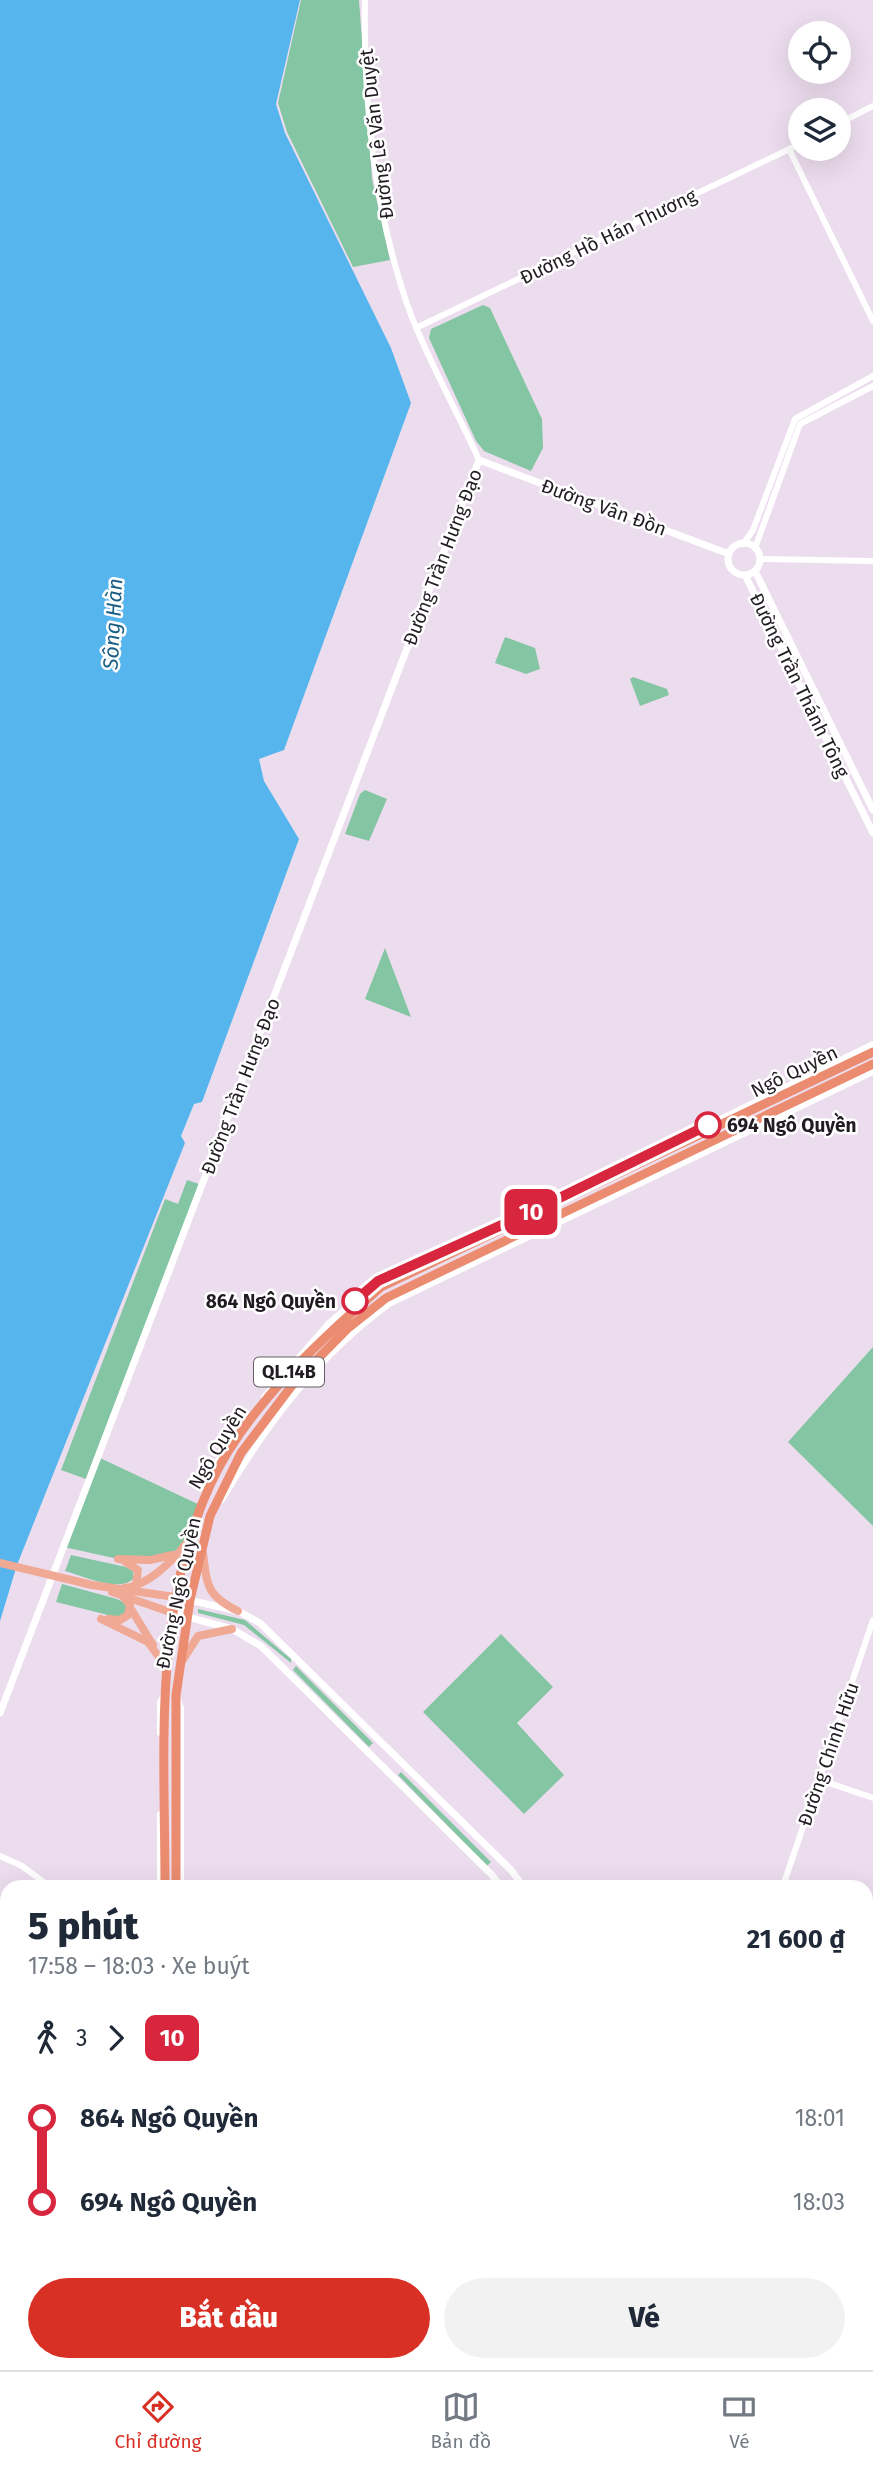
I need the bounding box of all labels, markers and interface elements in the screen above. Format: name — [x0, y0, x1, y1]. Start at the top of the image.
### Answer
map controls — [788, 21, 851, 161]
button: locate — [788, 21, 851, 84]
street label: Đường Lê Văn Duyệt — [355, 47, 398, 220]
button: layers — [788, 98, 851, 161]
street label: Đường Hồ Hán Thương — [516, 184, 700, 289]
street label: Đường Trần Hưng Đạo — [398, 466, 487, 649]
street label: Đường Vân Đồn — [538, 474, 670, 541]
water label: Sông Hàn — [98, 578, 128, 671]
street label: Đường Trần Thánh Tông — [745, 589, 854, 781]
street label: Đường Trần Hưng Đạo — [196, 995, 285, 1178]
street label: Ngô Quyền — [747, 1041, 841, 1102]
marker: 694 Ngô Quyền — [695, 1112, 721, 1138]
place label: 694 Ngô Quyền — [727, 1112, 857, 1137]
line badge: 10 — [500, 1189, 562, 1235]
text: 10 — [518, 1198, 544, 1226]
place label: 864 Ngô Quyền — [206, 1288, 336, 1313]
marker: 864 Ngô Quyền — [342, 1288, 368, 1314]
road number: QL.14B — [254, 1358, 324, 1386]
street label: Ngô Quyền — [183, 1401, 251, 1493]
street label: Đường Ngô Quyền — [151, 1515, 206, 1671]
street label: Đường Chính Hữu — [793, 1679, 864, 1829]
text: 5 phút — [28, 1903, 139, 1949]
text: 21 600 ₫ — [747, 1924, 845, 1955]
text: 17:58 – 18:03 · Xe buýt — [28, 1952, 249, 1980]
icon: walk — [28, 2019, 66, 2057]
icon: forward — [97, 2019, 135, 2057]
text: 3 — [76, 2024, 87, 2052]
text: 10 — [159, 2024, 185, 2052]
text: 864 Ngô Quyền — [80, 2103, 258, 2134]
text: 18:01 — [795, 2104, 845, 2132]
text: 694 Ngô Quyền — [80, 2187, 257, 2218]
text: 18:03 — [793, 2188, 845, 2216]
button: Bắt đầu — [28, 2278, 430, 2358]
button: Vé — [444, 2278, 845, 2358]
tab: Chỉ đường — [115, 2388, 201, 2453]
tab: Bản đồ — [431, 2388, 491, 2453]
tab: Vé — [720, 2388, 758, 2453]

